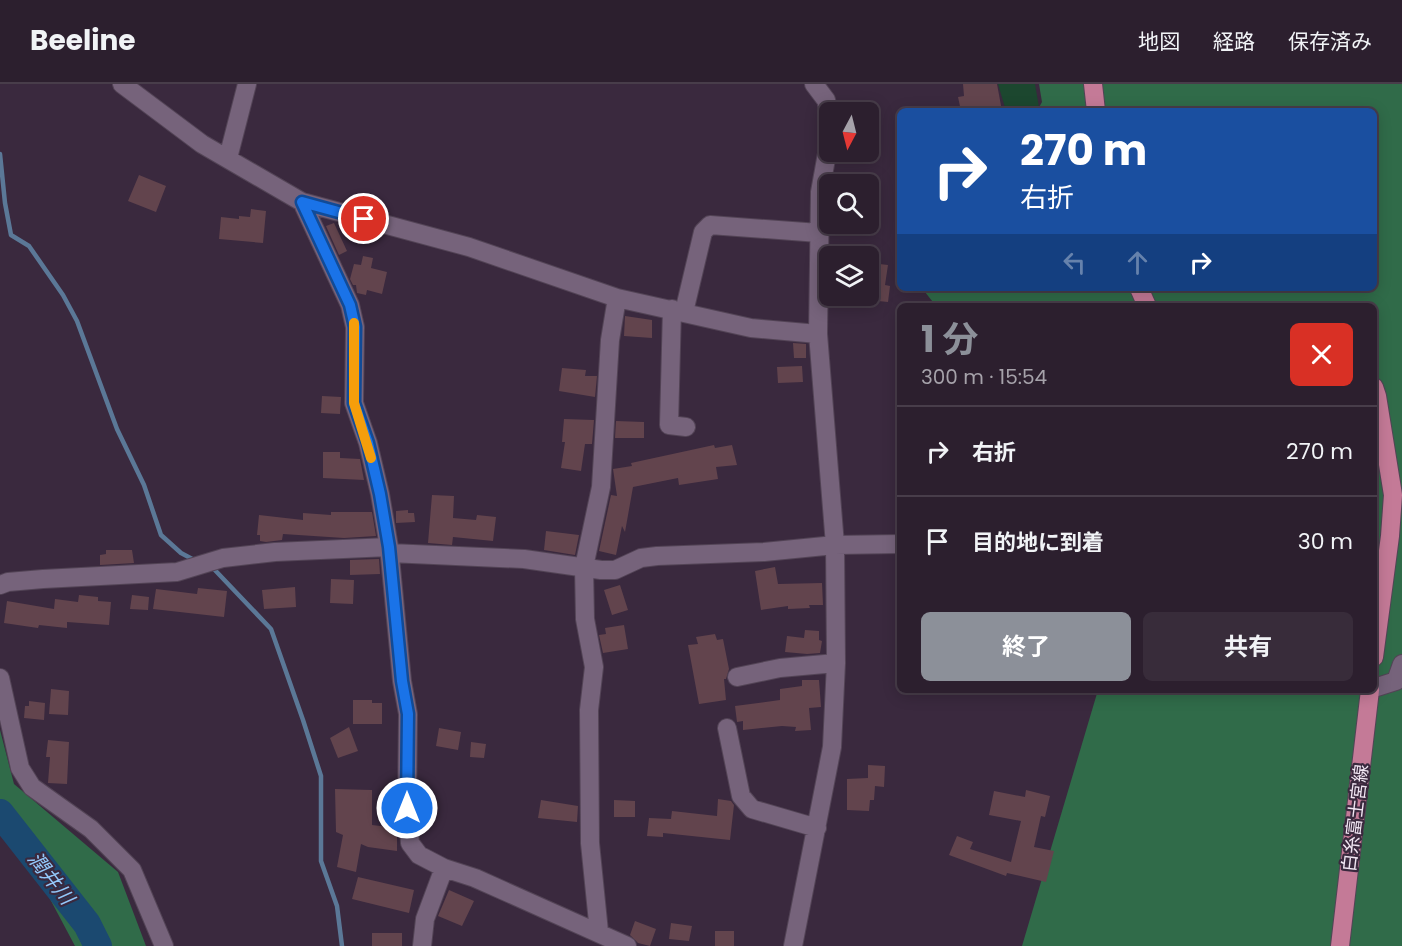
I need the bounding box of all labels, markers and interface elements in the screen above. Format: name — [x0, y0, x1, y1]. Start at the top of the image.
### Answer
text: Beeline — [30, 21, 136, 60]
text: 地図 — [1138, 27, 1180, 56]
text: 経路 — [1213, 27, 1255, 56]
text: 保存済み — [1288, 27, 1372, 56]
north arrow — [819, 102, 879, 162]
map controls — [819, 102, 879, 306]
text: 270 m — [1020, 121, 1147, 180]
icon: right — [921, 132, 999, 210]
button: search — [819, 174, 879, 234]
text: 右折 — [1020, 179, 1074, 216]
pin — [338, 193, 389, 244]
icon: arrive — [347, 202, 380, 235]
button: layers — [819, 246, 879, 306]
icon: left — [1058, 246, 1091, 279]
icon: ahead — [1121, 246, 1154, 279]
icon: right — [1184, 246, 1217, 279]
text: 1 分 — [921, 314, 978, 365]
button: close — [1290, 323, 1353, 386]
text: 300 m · 15:54 — [921, 363, 1047, 391]
icon: right — [921, 435, 954, 468]
text: 270 m — [1286, 436, 1353, 467]
text: 右折 — [972, 437, 1016, 468]
icon: arrive — [921, 525, 954, 558]
text: 30 m — [1298, 526, 1353, 557]
text: 目的地に到着 — [972, 527, 1104, 558]
button: 終了 — [921, 612, 1131, 681]
button: 共有 — [1143, 612, 1353, 681]
street label: 白糸富士宮線 — [1336, 763, 1374, 873]
position arrow — [375, 776, 439, 840]
water label: 潤井川 — [21, 846, 82, 912]

